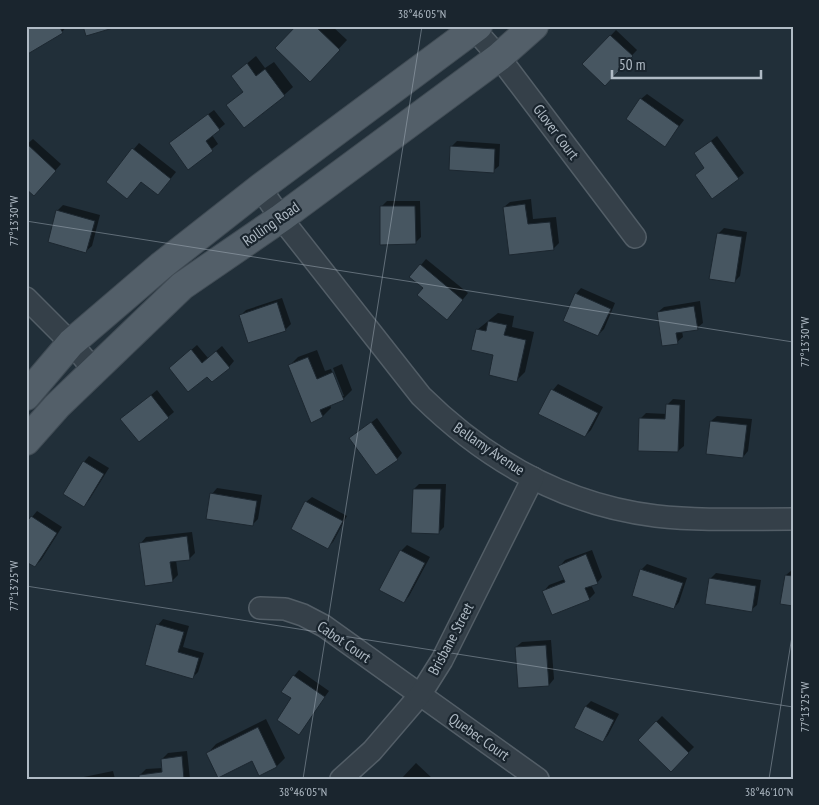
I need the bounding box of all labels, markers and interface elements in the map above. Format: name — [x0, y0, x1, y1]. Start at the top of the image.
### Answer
text: 38°46'05"N — [398, 6, 446, 21]
scale bar — [612, 48, 760, 80]
text: 50 m — [619, 55, 645, 74]
street label: Glover Court — [529, 100, 583, 163]
text: 77°13'30"W — [6, 196, 21, 246]
street label: Rolling Road — [239, 197, 303, 250]
text: 77°13'30"W — [797, 317, 812, 367]
street label: Bellamy Avenue — [450, 418, 529, 479]
text: 77°13'25"W — [6, 561, 21, 611]
street label: Brisbane Street — [424, 599, 477, 678]
street label: Cabot Court — [314, 617, 375, 667]
text: 77°13'25"W — [797, 682, 812, 732]
street label: Quebec Court — [445, 709, 513, 764]
text: 38°46'05"N — [279, 784, 327, 799]
text: 38°46'10"N — [745, 784, 793, 799]

